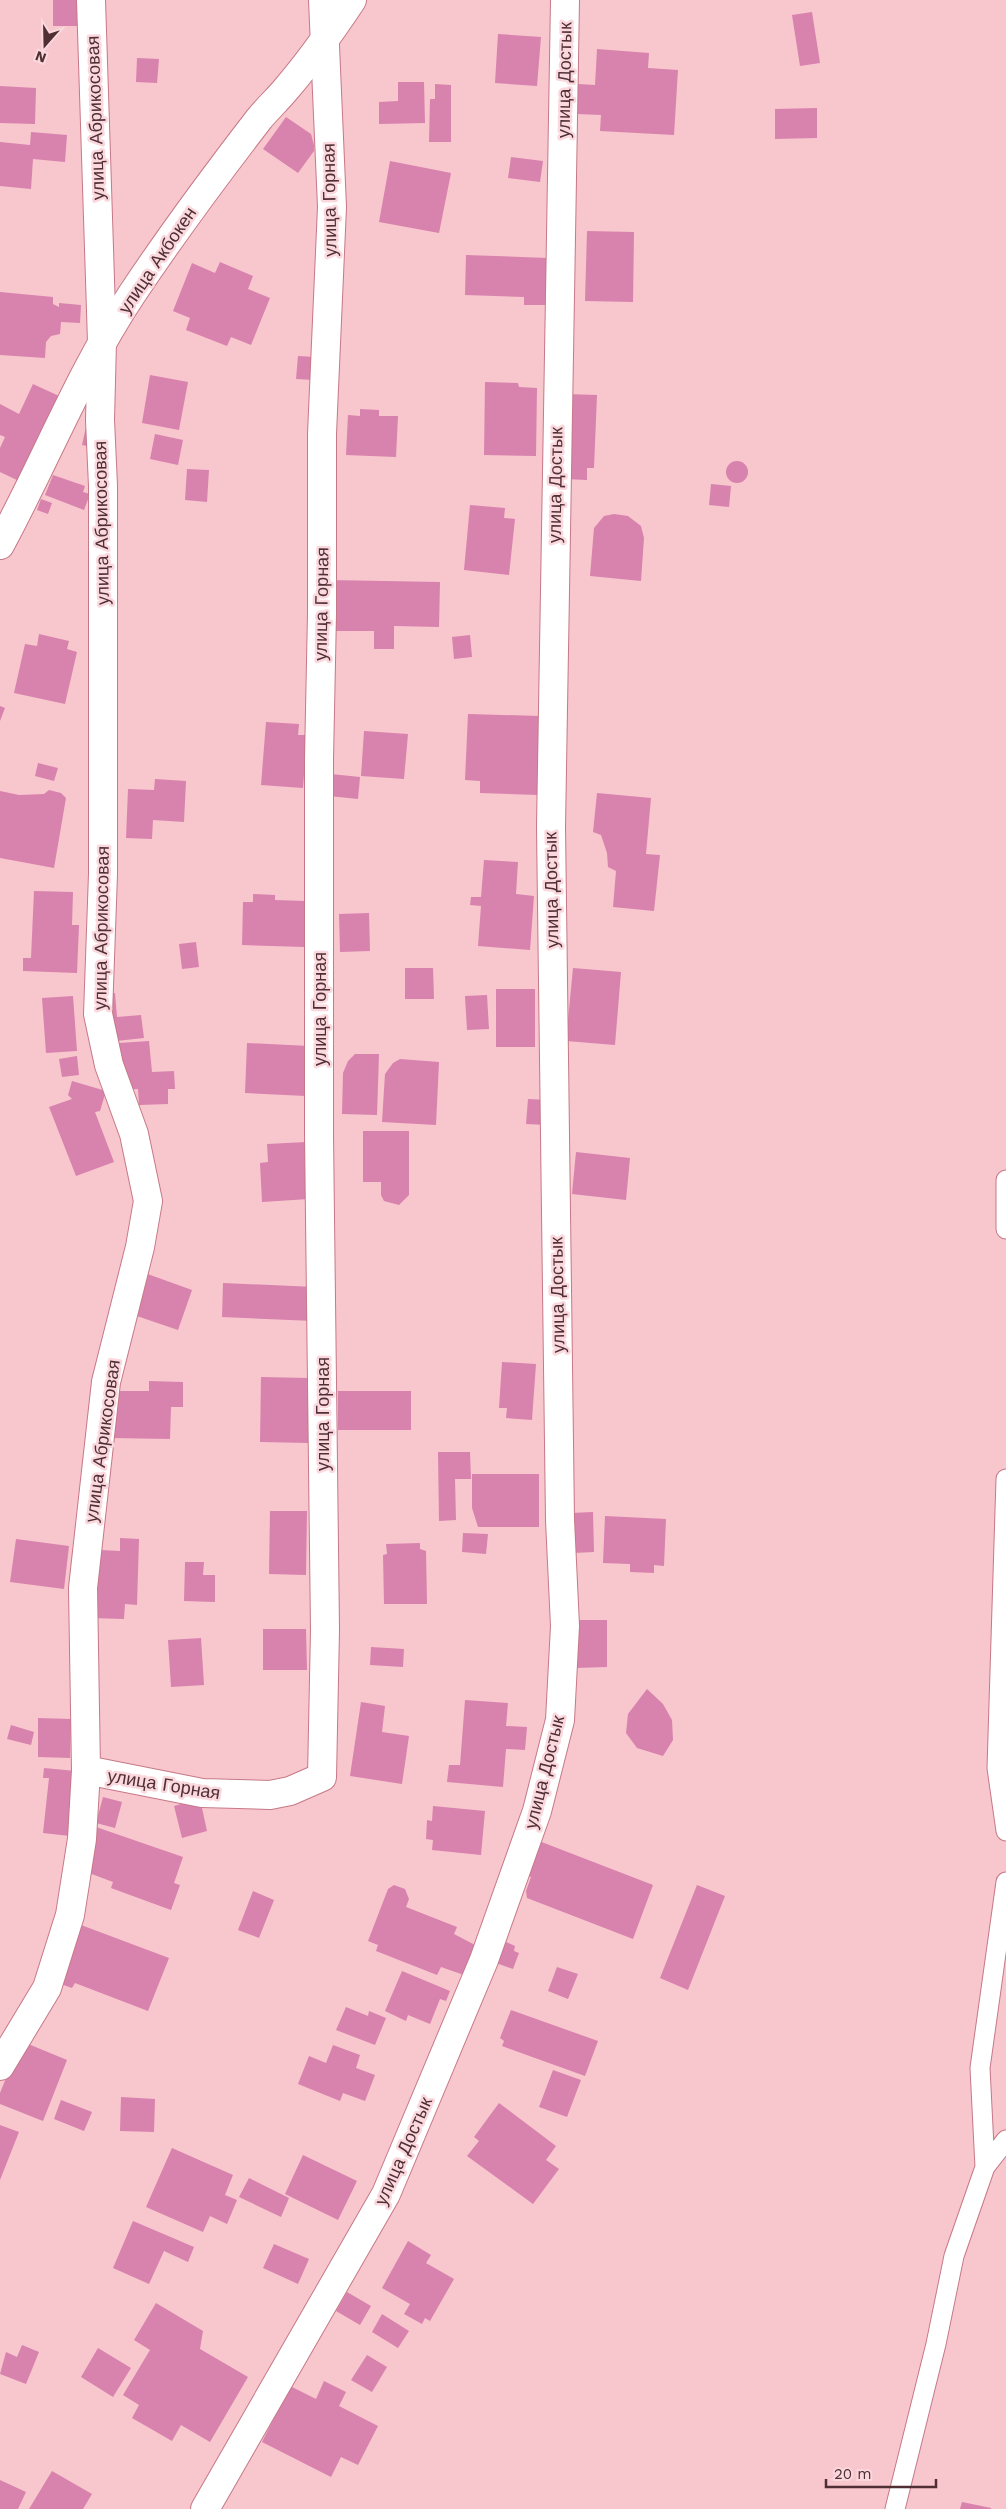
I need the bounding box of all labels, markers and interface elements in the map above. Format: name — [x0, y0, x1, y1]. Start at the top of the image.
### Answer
north arrow — [20, 20, 70, 70]
street label: улица Достык — [552, 22, 576, 138]
street label: улица Абрикосовая — [82, 35, 108, 201]
text: N — [33, 48, 48, 67]
street label: улица Горная — [318, 143, 340, 257]
street label: улица Акбокен — [114, 203, 200, 317]
street label: улица Достык — [543, 427, 567, 543]
street label: улица Абрикосовая — [89, 441, 113, 605]
street label: улица Горная — [310, 547, 332, 661]
street label: улица Достык — [539, 832, 563, 948]
street label: улица Абрикосовая — [89, 846, 113, 1010]
street label: улица Горная — [309, 952, 330, 1066]
street label: улица Достык — [545, 1237, 569, 1353]
street label: улица Горная — [312, 1357, 333, 1471]
street label: улица Абрикосовая — [80, 1358, 124, 1524]
street label: улица Достык — [520, 1713, 568, 1831]
street label: улица Горная — [106, 1765, 222, 1803]
street label: улица Достык — [370, 2094, 436, 2208]
scale bar — [826, 2456, 936, 2488]
text: 20 m — [834, 2465, 872, 2483]

